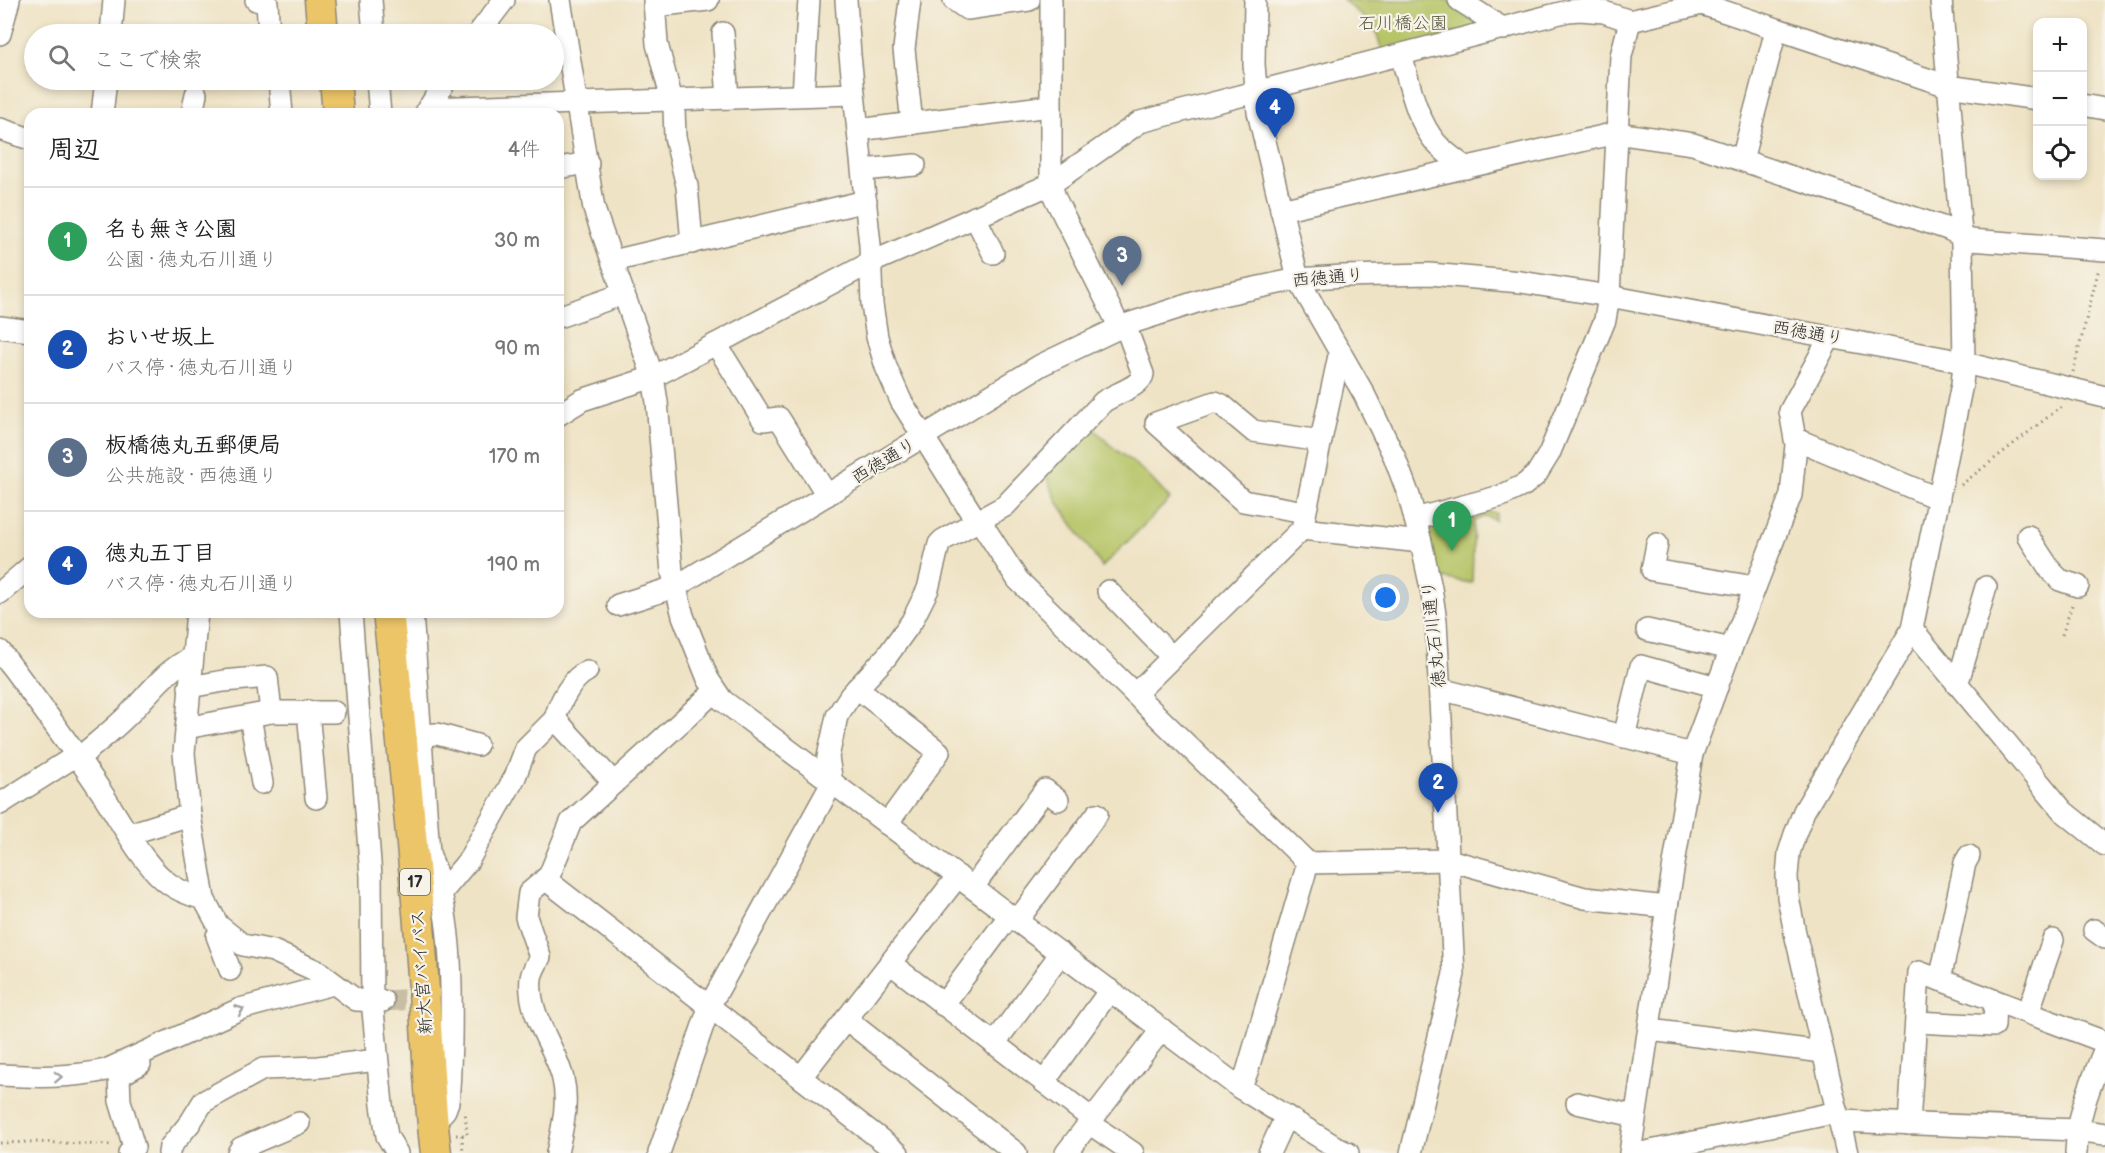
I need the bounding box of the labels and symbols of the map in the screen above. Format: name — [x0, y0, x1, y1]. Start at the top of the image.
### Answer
park label: 石川橋公園 — [1358, 13, 1448, 34]
pin: 4 — [1256, 88, 1294, 138]
pin: 3 — [1102, 236, 1142, 286]
street label: 西徳通り — [1291, 264, 1365, 292]
street label: 西徳通り — [1771, 316, 1845, 350]
street label: 西徳通り — [848, 433, 920, 489]
pin: 1 — [1432, 502, 1472, 551]
street label: 徳丸石川通り — [1418, 579, 1450, 689]
your location — [1371, 583, 1400, 612]
pin: 2 — [1418, 764, 1458, 813]
road number: 17 — [400, 869, 430, 895]
street label: 新大宮バイパス — [407, 909, 437, 1035]
one-way arrow — [234, 1004, 244, 1017]
one-way arrow — [54, 1070, 63, 1083]

